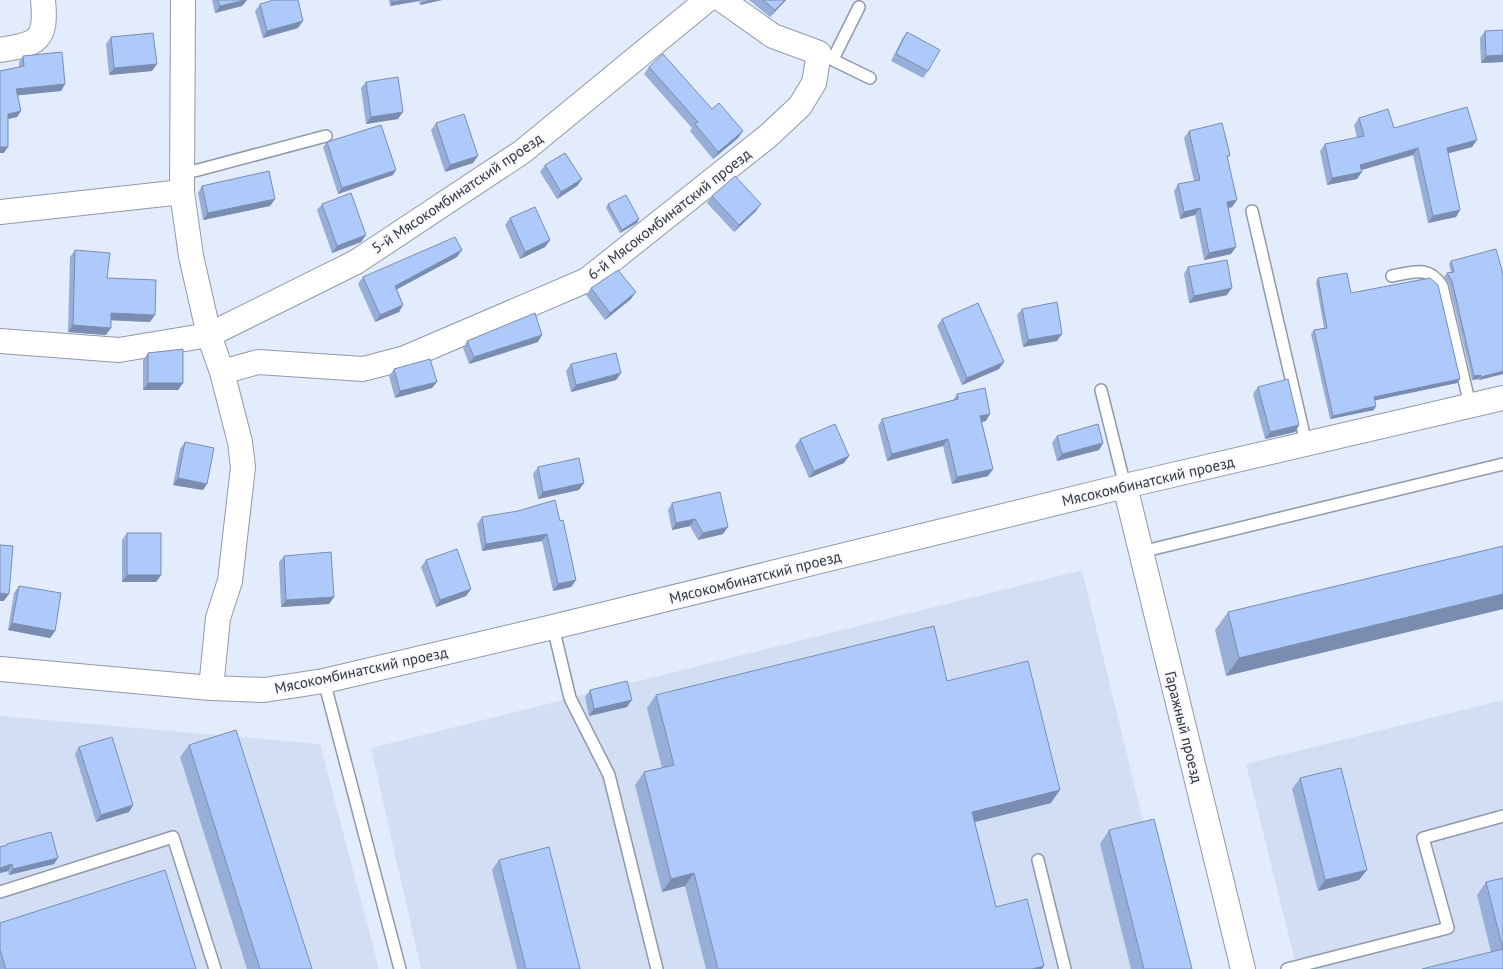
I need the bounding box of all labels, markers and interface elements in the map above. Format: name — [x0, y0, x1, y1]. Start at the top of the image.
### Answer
street label: 5-й Мясокомбинатский проезд — [368, 129, 546, 257]
street label: 6-й Мясокомбинатский проезд — [583, 144, 755, 284]
street label: Мясокомбинатский проезд — [1060, 452, 1236, 510]
street label: Мясокомбинатский проезд — [667, 546, 843, 608]
street label: Мясокомбинатский проезд — [273, 642, 449, 698]
street label: Гаражный проезд — [1161, 669, 1207, 785]

